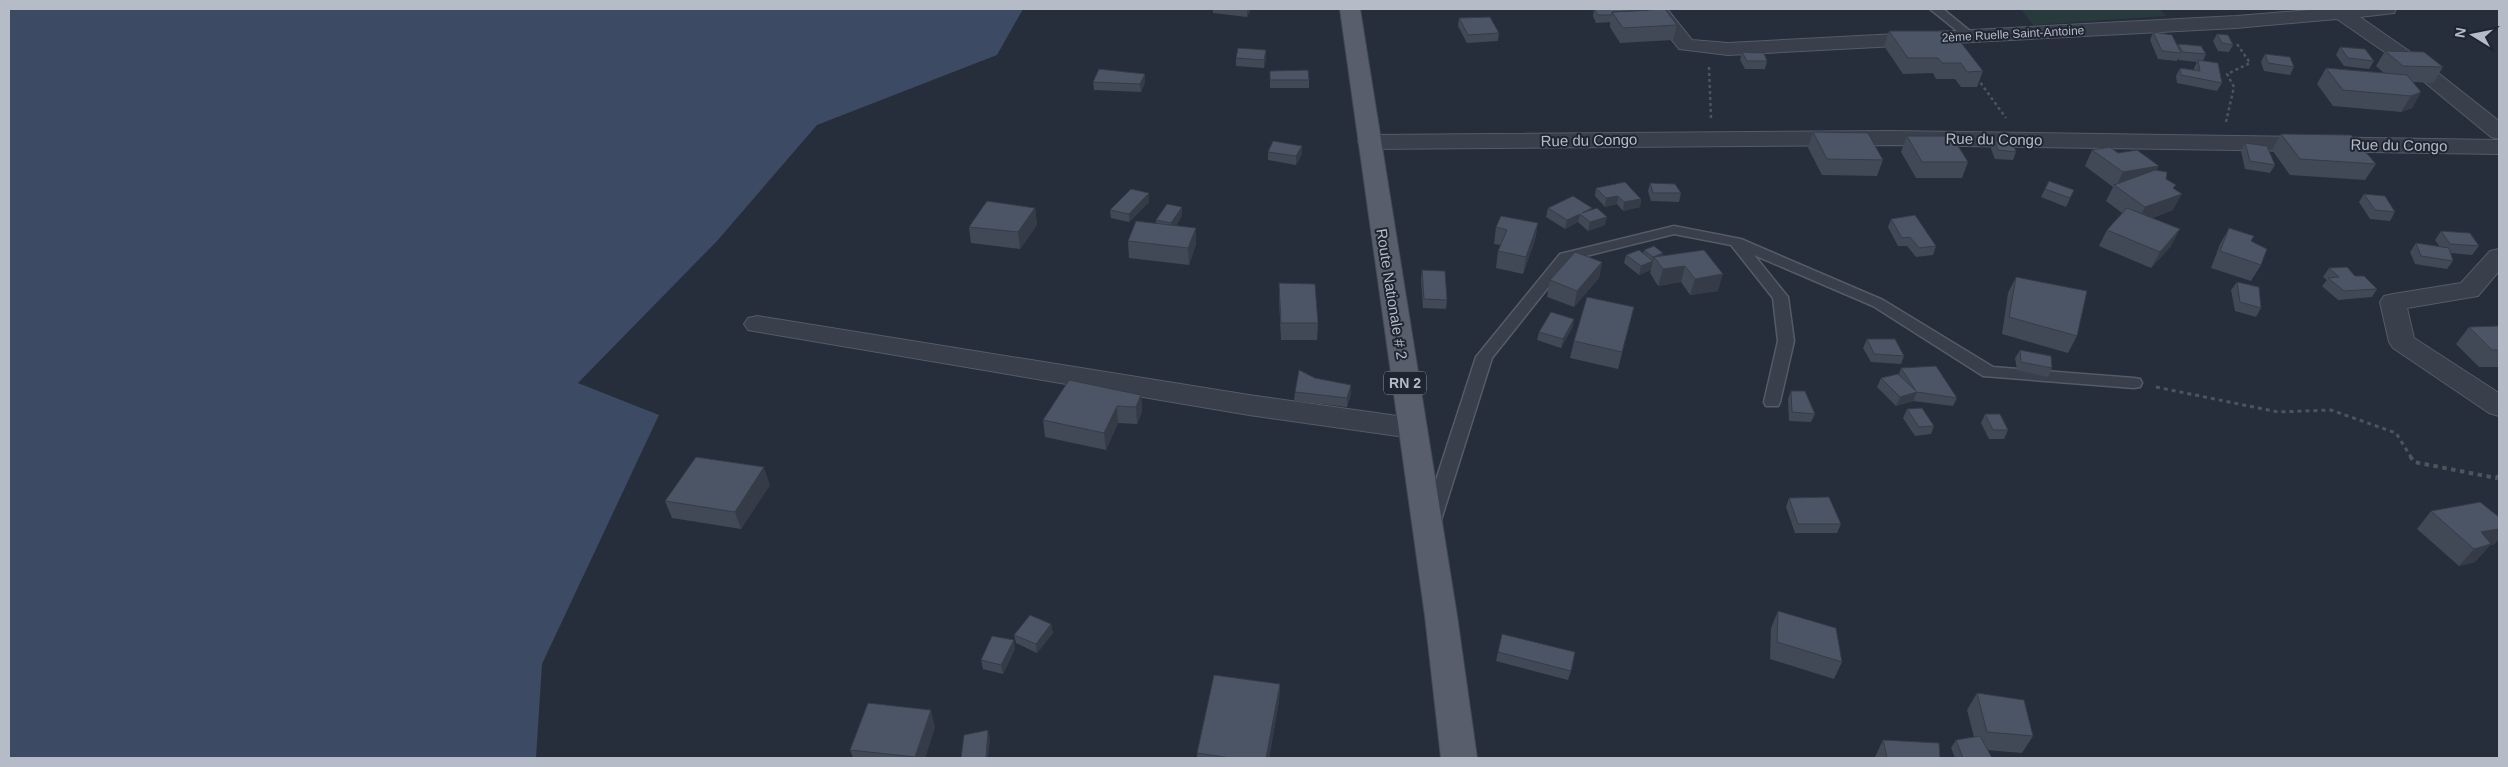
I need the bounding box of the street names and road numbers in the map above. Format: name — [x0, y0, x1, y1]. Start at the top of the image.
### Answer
street label: 2ème Ruelle Saint-Antoine — [1941, 23, 2085, 45]
street label: Rue du Congo — [1945, 130, 2043, 148]
street label: Rue du Congo — [1540, 131, 1638, 149]
street label: Rue du Congo — [2350, 136, 2448, 154]
street label: Route Nationale # 2 — [1373, 227, 1411, 361]
road number: RN 2 — [1384, 372, 1426, 394]

